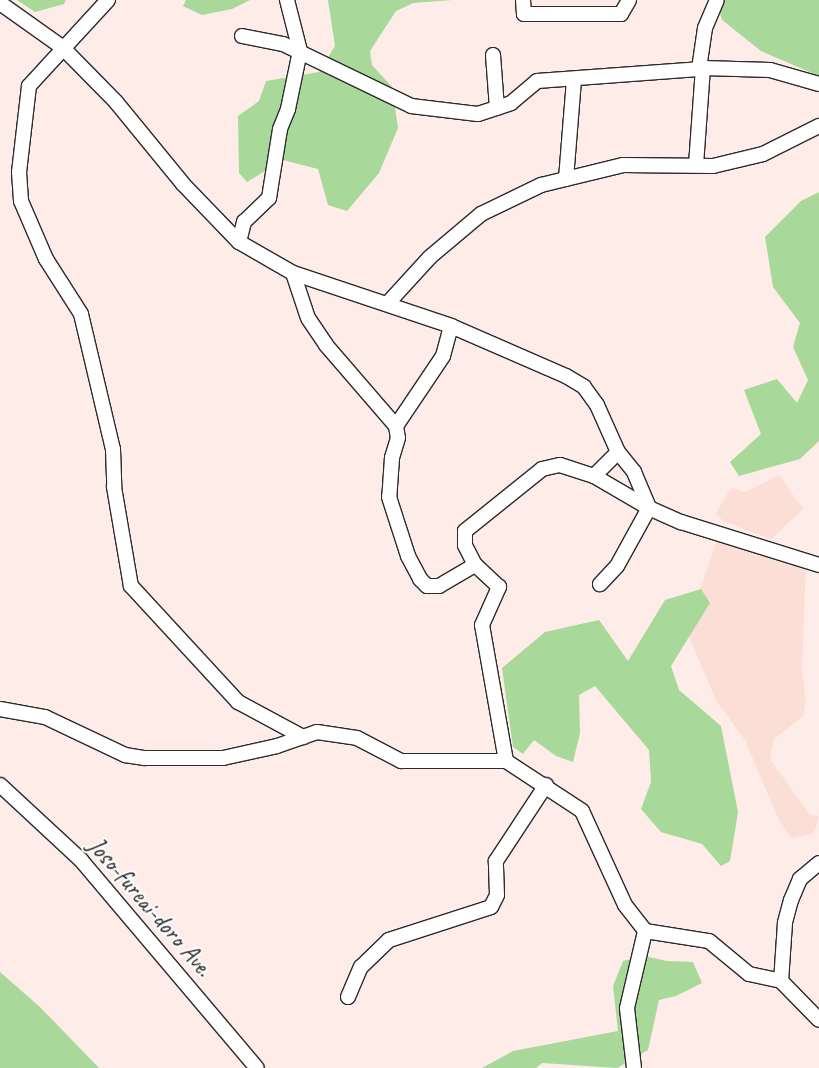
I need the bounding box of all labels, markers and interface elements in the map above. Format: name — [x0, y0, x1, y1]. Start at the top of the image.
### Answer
street label: Joso-fureai-doro Ave. — [81, 831, 219, 983]

